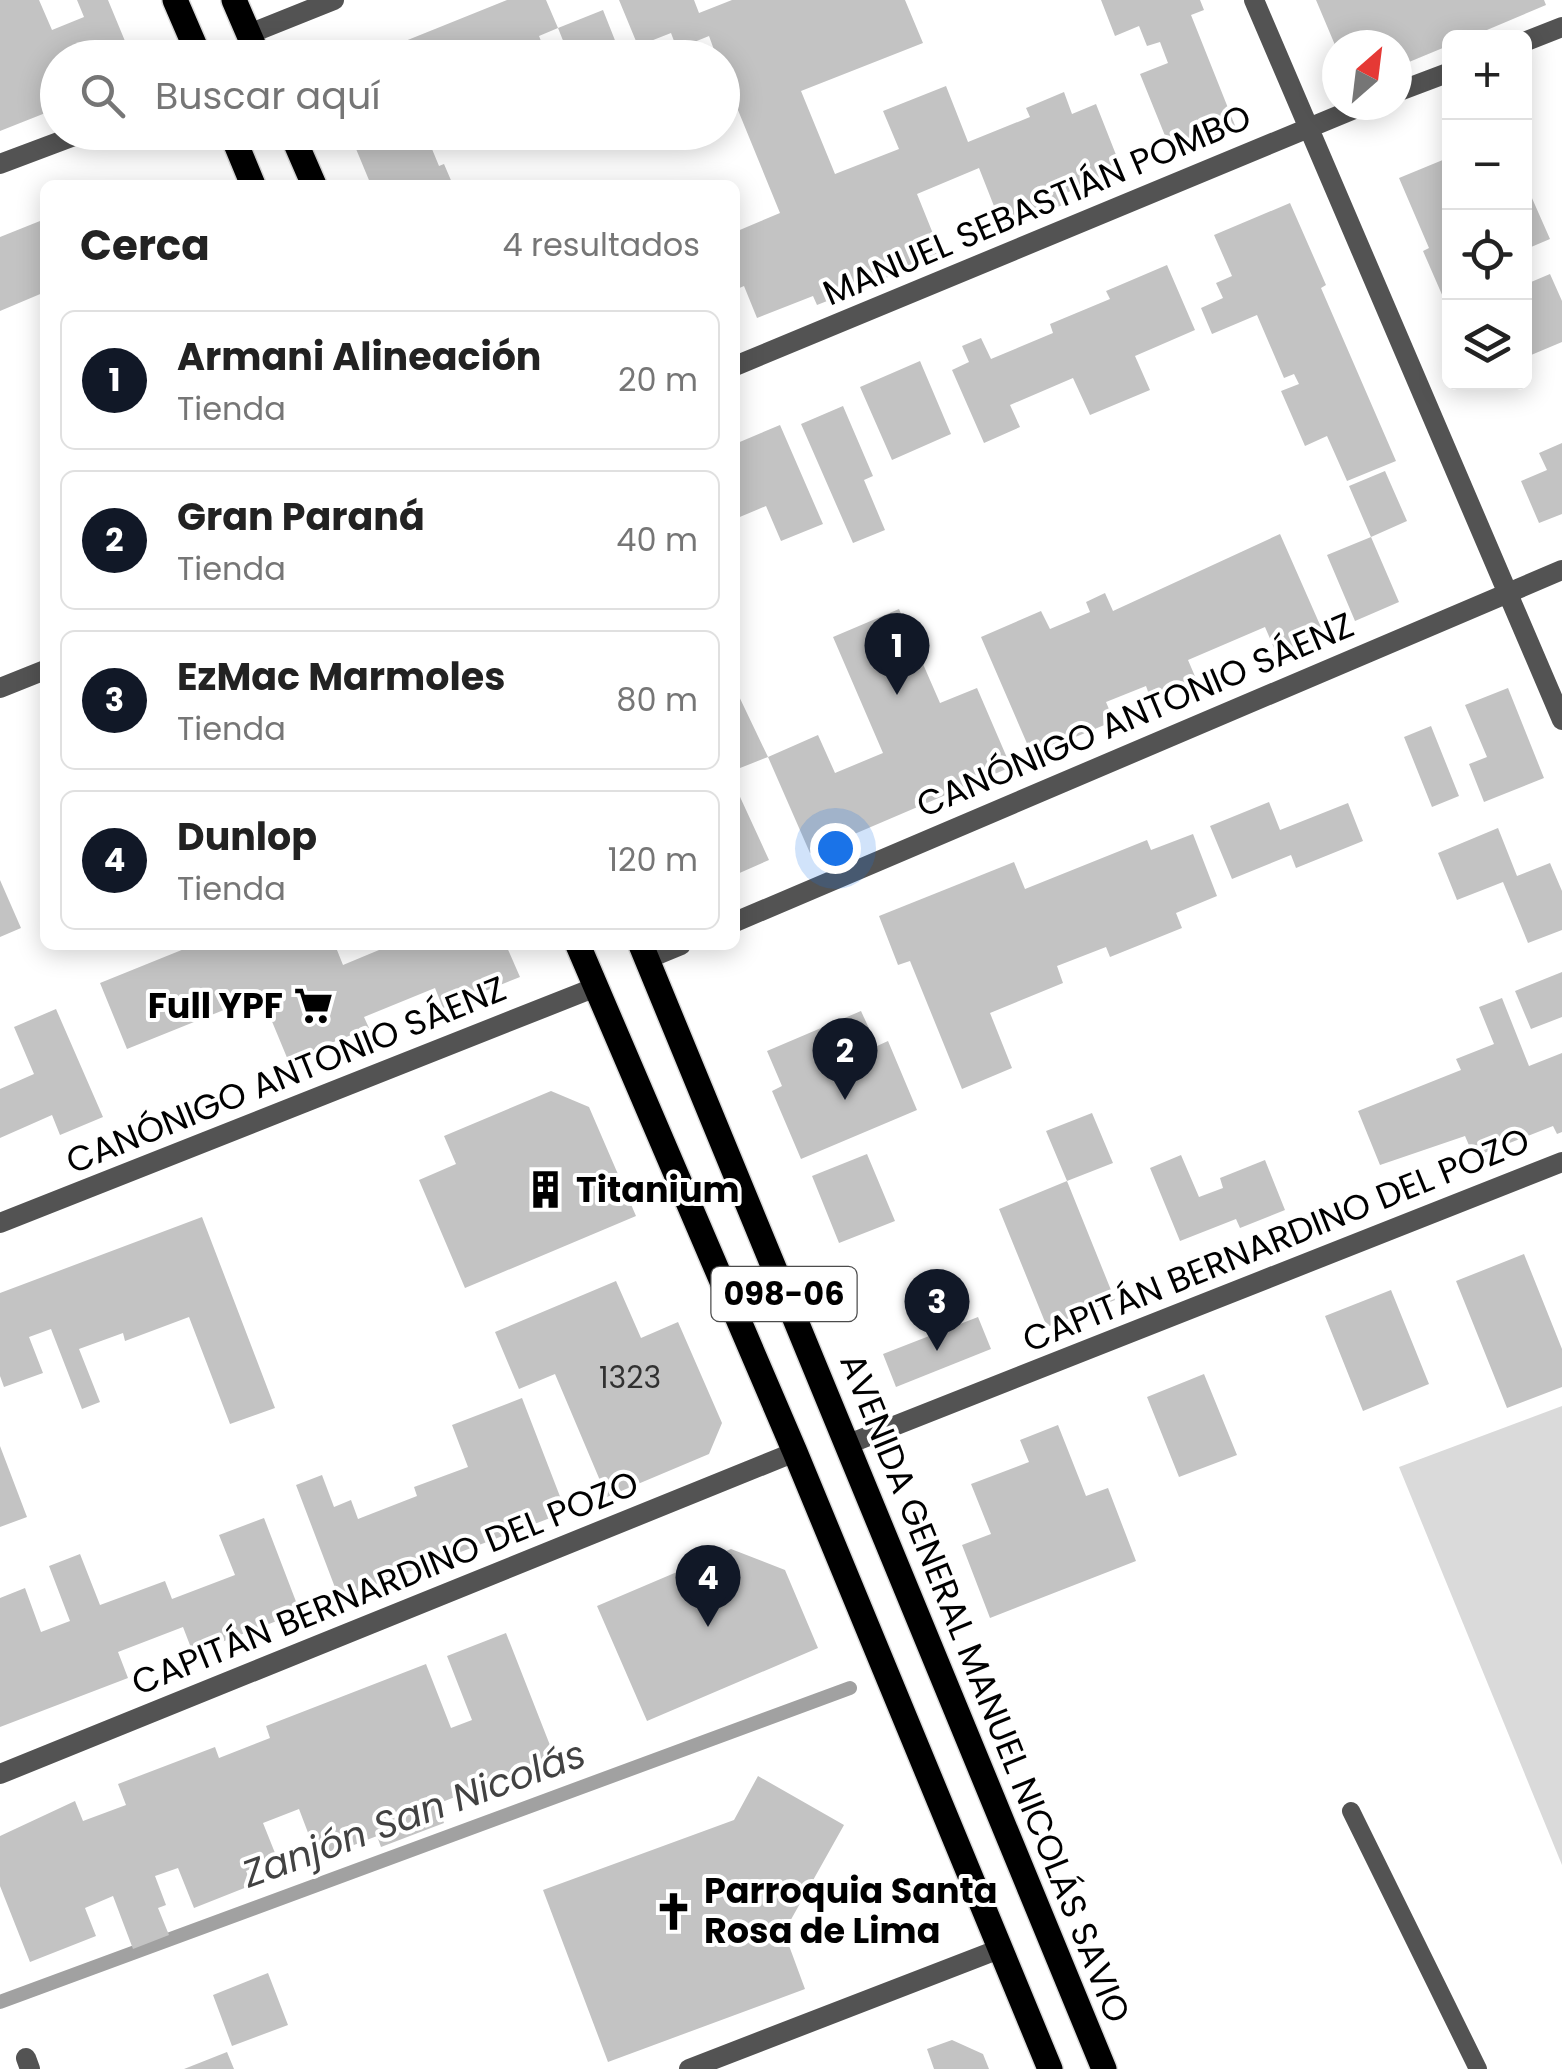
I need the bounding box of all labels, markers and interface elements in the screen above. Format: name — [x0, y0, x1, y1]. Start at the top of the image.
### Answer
north arrow — [1322, 30, 1412, 120]
map controls — [1442, 30, 1532, 390]
button: + — [1442, 30, 1532, 120]
search box — [40, 40, 740, 150]
icon: search — [75, 68, 130, 123]
text: Buscar aquí — [155, 69, 381, 122]
street label: MANUEL SEBASTIÁN POMBO — [815, 92, 1258, 317]
button: − — [1442, 120, 1532, 210]
button: locate — [1442, 210, 1532, 300]
text: Cerca — [80, 216, 210, 275]
text: 4 resultados — [502, 222, 700, 267]
button: layers — [1442, 300, 1532, 390]
text: Armani Alineación — [177, 330, 541, 383]
text: 1 — [108, 357, 121, 402]
text: 20 m — [618, 357, 698, 402]
text: Tienda — [177, 386, 286, 431]
text: Gran Paraná — [177, 490, 425, 543]
text: 2 — [105, 517, 124, 562]
text: 40 m — [616, 517, 698, 562]
text: Tienda — [177, 546, 286, 591]
street label: CANÓNIGO ANTONIO SÁENZ — [909, 600, 1361, 829]
pin: 1 — [864, 612, 930, 695]
text: EzMac Marmoles — [177, 650, 505, 703]
text: 3 — [105, 677, 124, 722]
text: 80 m — [616, 677, 698, 722]
text: Tienda — [177, 706, 286, 751]
text: Dunlop — [177, 810, 317, 863]
your location — [810, 823, 861, 874]
text: 4 — [104, 837, 125, 882]
text: 120 m — [608, 837, 698, 882]
text: Tienda — [177, 866, 286, 911]
street label: CANÓNIGO ANTONIO SÁENZ — [59, 964, 513, 1185]
place label: Full YPF — [148, 981, 283, 1030]
supermarket icon: Full YPF — [292, 985, 334, 1027]
pin: 2 — [812, 1018, 878, 1100]
street label: CAPITÁN BERNARDINO DEL POZO — [1015, 1115, 1536, 1364]
place label: Titanium — [576, 1165, 740, 1214]
building icon: Titanium — [525, 1169, 567, 1211]
road number: 098-06 — [712, 1267, 856, 1321]
pin: 3 — [904, 1268, 970, 1351]
street label: AVENIDA GENERAL MANUEL NICOLÁS SAVIO — [828, 1346, 1143, 2030]
house number: 1323 — [599, 1356, 661, 1399]
street label: CAPITÁN BERNARDINO DEL POZO — [124, 1458, 645, 1707]
pin: 4 — [676, 1544, 740, 1627]
water label: Zanjón San Nicolás — [234, 1727, 593, 1901]
place label: Parroquia Santa Rosa de Lima — [704, 1866, 998, 1955]
church icon: Parroquia Santa Rosa de Lima — [653, 1890, 695, 1932]

